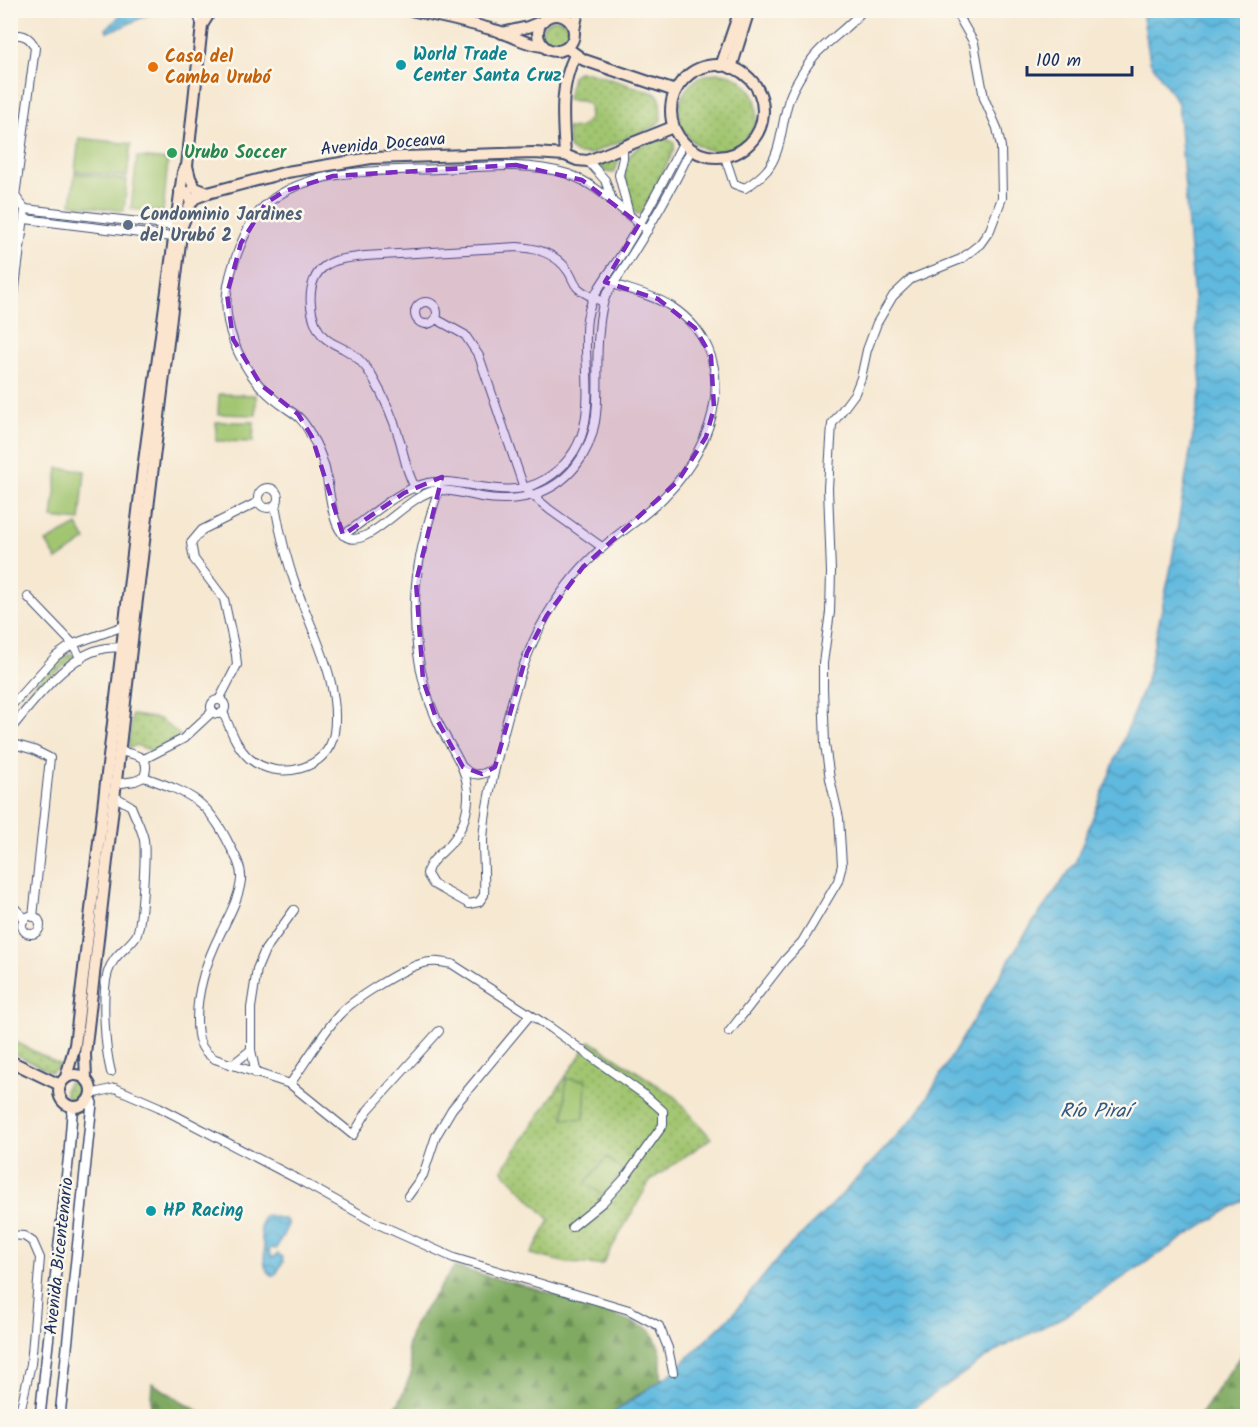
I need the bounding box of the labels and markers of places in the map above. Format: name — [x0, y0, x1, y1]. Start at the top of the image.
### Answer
place label: World Trade Center Santa Cruz — [413, 41, 562, 91]
place label: Casa del Camba Urubó — [165, 43, 273, 93]
marker: World Trade Center Santa Cruz — [394, 58, 408, 72]
marker: Casa del Camba Urubó — [146, 60, 160, 74]
place label: Urubo Soccer — [184, 139, 288, 168]
marker: Urubo Soccer — [165, 146, 179, 160]
place label: Condominio Jardines del Urubó 2 — [140, 201, 303, 251]
marker: Condominio Jardines del Urubó 2 — [121, 218, 135, 232]
place label: HP Racing — [163, 1197, 244, 1226]
marker: HP Racing — [144, 1204, 158, 1218]

